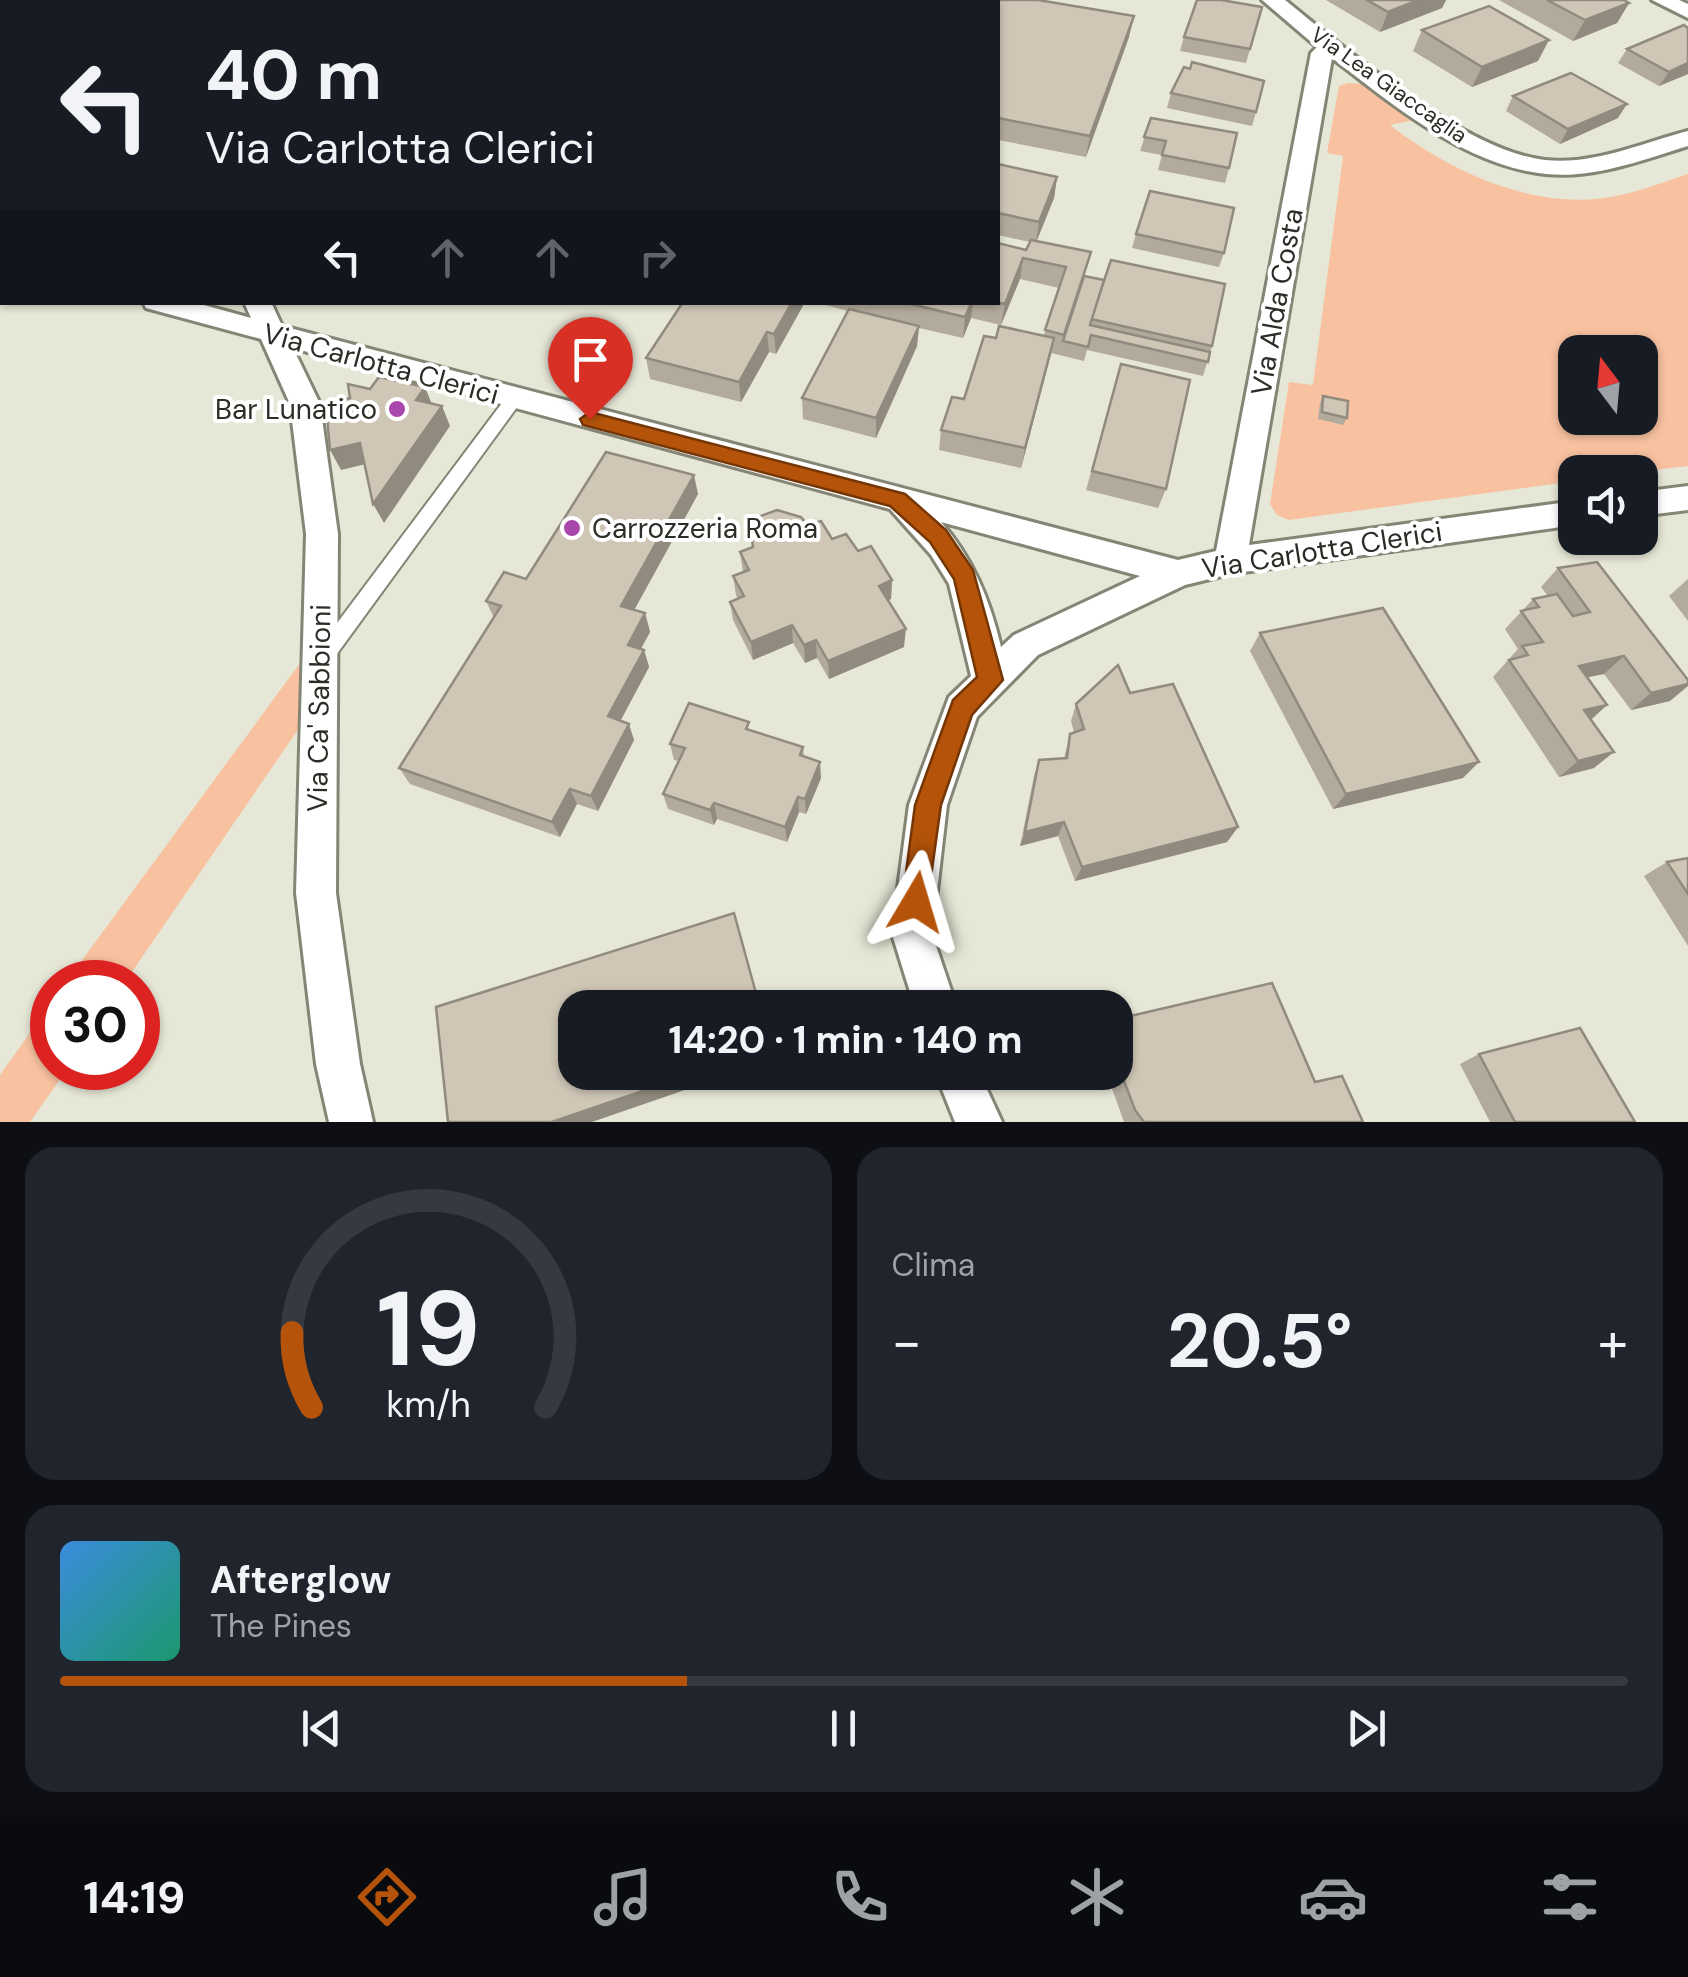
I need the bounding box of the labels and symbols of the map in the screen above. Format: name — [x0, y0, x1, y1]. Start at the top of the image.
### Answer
street label: Via Lea Giaccaglia — [1305, 20, 1473, 150]
street label: Via Alda Costa — [1242, 205, 1312, 399]
street label: Via Carlotta Clerici — [259, 315, 503, 413]
pin — [548, 317, 633, 420]
north arrow — [1558, 335, 1658, 435]
place label: Bar Lunatico — [215, 391, 377, 428]
marker: Bar Lunatico — [386, 398, 408, 420]
place label: Carrozzeria Roma — [592, 510, 818, 547]
street label: Via Carlotta Clerici — [1199, 513, 1445, 587]
marker: Carrozzeria Roma — [561, 517, 583, 539]
street label: Via Ca' Sabbioni — [299, 604, 339, 812]
position arrow — [864, 850, 968, 954]
speed limit sign: 30 — [30, 960, 160, 1090]

